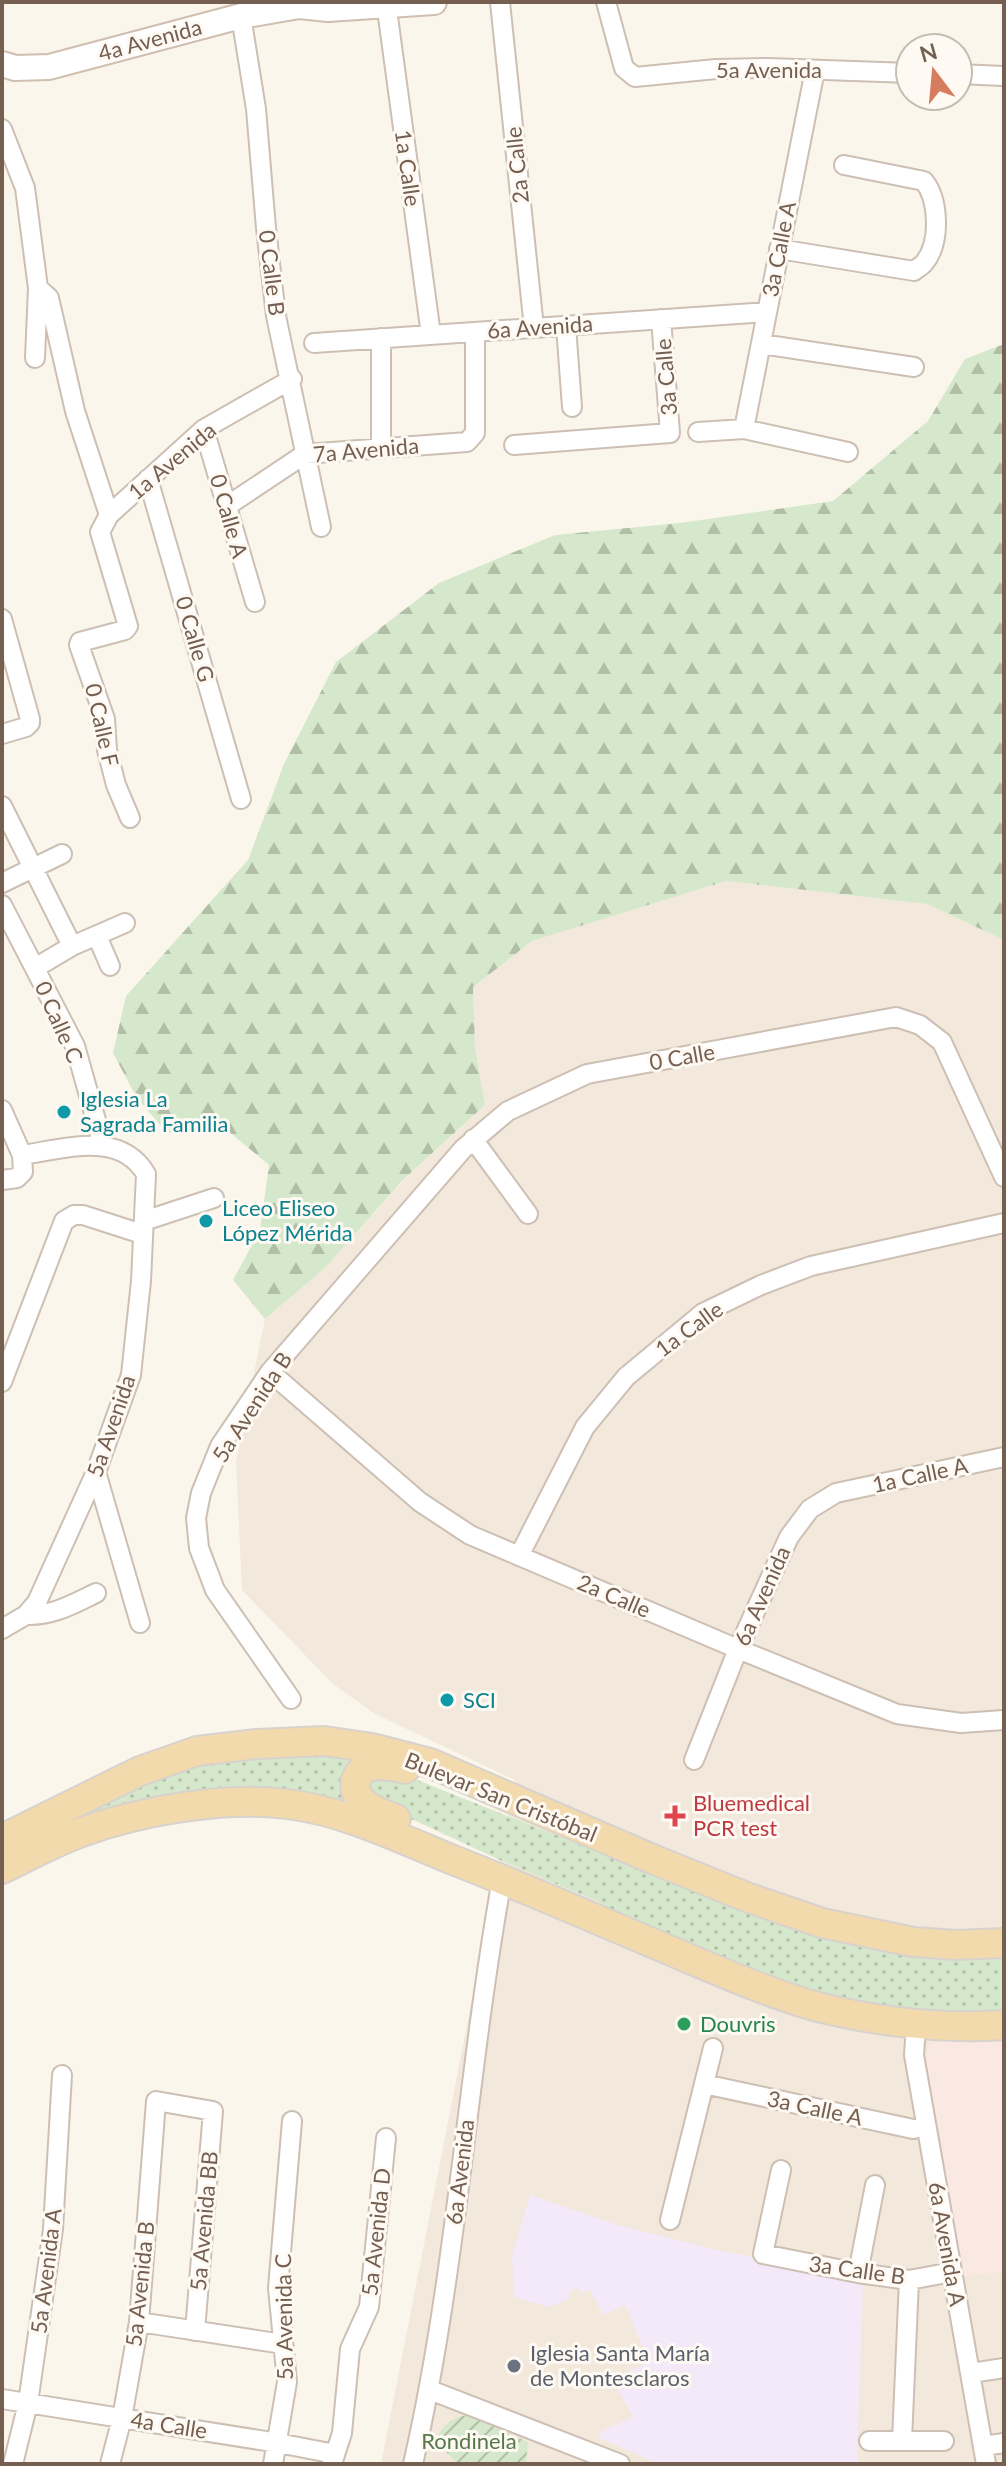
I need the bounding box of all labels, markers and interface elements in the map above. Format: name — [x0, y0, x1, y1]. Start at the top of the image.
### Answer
street label: 4a Avenida — [95, 13, 205, 66]
north arrow — [894, 32, 974, 112]
text: N — [916, 37, 940, 68]
street label: 5a Avenida — [716, 56, 822, 83]
street label: 2a Calle — [499, 125, 534, 205]
street label: 1a Calle — [390, 128, 427, 208]
street label: 3a Calle A — [756, 199, 801, 299]
street label: 0 Calle B — [254, 229, 291, 317]
street label: 6a Avenida — [486, 309, 594, 344]
street label: 3a Calle — [649, 338, 682, 417]
street label: 1a Avenida — [122, 416, 221, 505]
street label: 7a Avenida — [312, 431, 420, 468]
street label: 0 Calle A — [205, 471, 254, 561]
street label: 0 Calle G — [170, 593, 221, 685]
street label: 0 Calle F — [80, 681, 125, 769]
street label: 0 Calle C — [30, 977, 89, 1067]
street label: 0 Calle — [647, 1037, 717, 1076]
place label: Iglesia La Sagrada Familia — [80, 1085, 228, 1137]
marker: Iglesia La Sagrada Familia — [55, 1103, 73, 1121]
place label: Liceo Eliseo López Mérida — [222, 1194, 353, 1246]
marker: Liceo Eliseo López Mérida — [197, 1212, 215, 1230]
street label: 1a Calle — [650, 1295, 728, 1362]
street label: 5a Avenida B — [206, 1347, 297, 1467]
street label: 5a Avenida — [80, 1371, 141, 1480]
street label: 1a Calle A — [870, 1451, 970, 1498]
street label: 6a Avenida — [728, 1542, 795, 1650]
street label: 2a Calle — [573, 1568, 655, 1623]
place label: SCI — [463, 1686, 496, 1713]
marker: SCI — [438, 1691, 456, 1709]
street label: Bulevar San Cristóbal — [401, 1746, 601, 1847]
place label: Bluemedical PCR test — [693, 1789, 810, 1841]
marker: Bluemedical PCR test — [664, 1805, 686, 1827]
place label: Douvris — [700, 2010, 775, 2037]
marker: Douvris — [675, 2015, 693, 2033]
street label: 3a Calle A — [765, 2084, 865, 2131]
street label: 6a Avenida — [440, 2118, 479, 2226]
street label: 5a Avenida BB — [184, 2150, 223, 2292]
street label: 5a Avenida D — [355, 2167, 396, 2297]
street label: 6a Avenida A — [923, 2180, 972, 2308]
street label: 5a Avenida A — [24, 2207, 67, 2335]
street label: 5a Avenida B — [119, 2220, 160, 2348]
street label: 3a Calle B — [807, 2249, 907, 2290]
street label: 5a Avenida C — [269, 2253, 298, 2380]
place label: Iglesia Santa María de Montesclaros — [530, 2339, 710, 2391]
marker: Iglesia Santa María de Montesclaros — [505, 2357, 523, 2375]
street label: 4a Calle — [129, 2405, 209, 2444]
park label: Rondinela — [421, 2427, 517, 2454]

